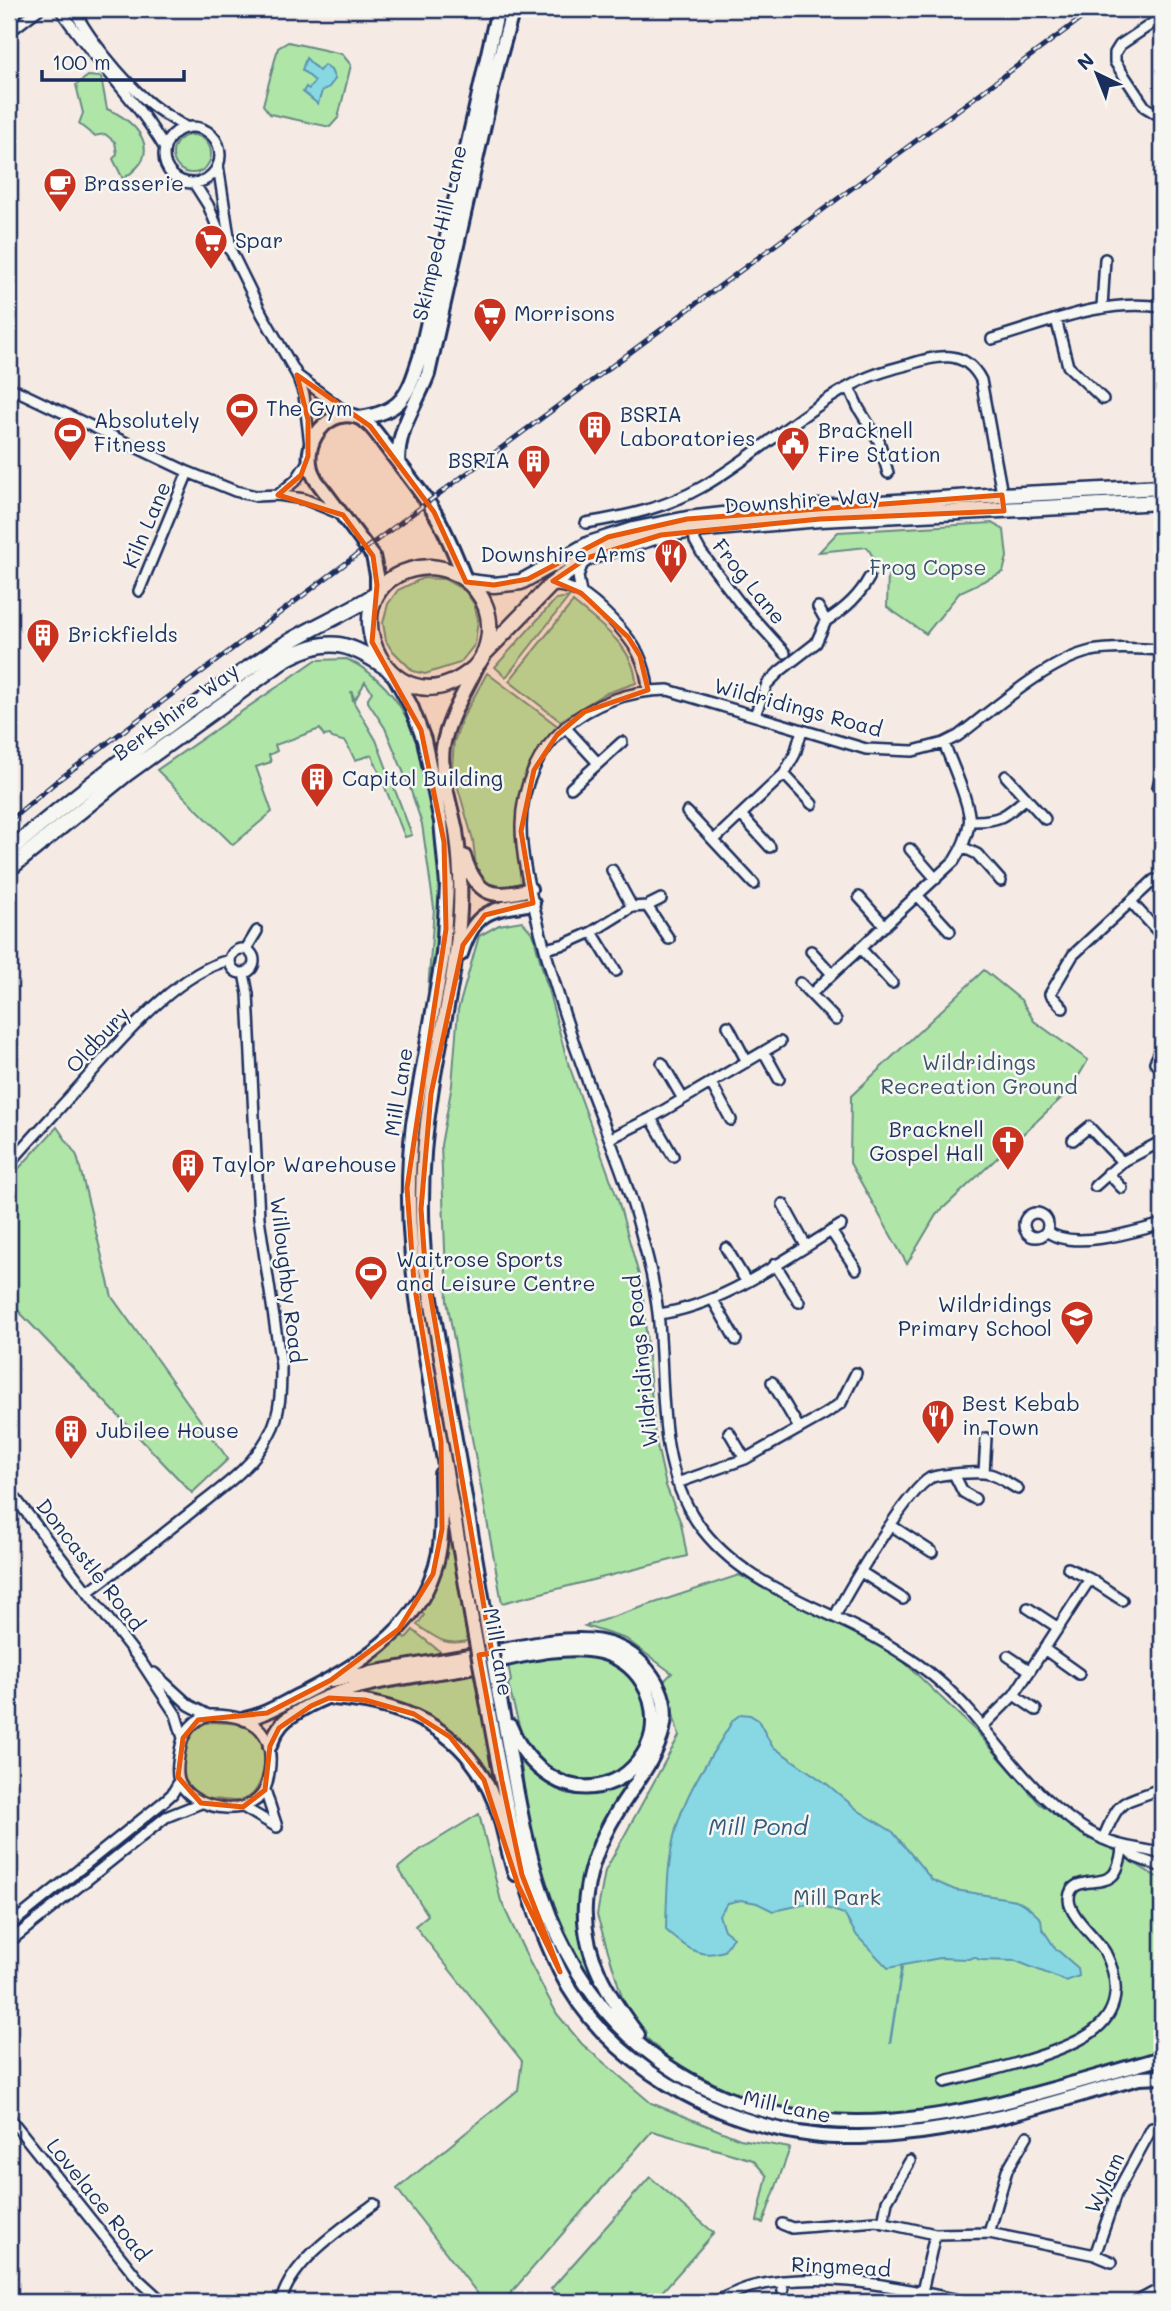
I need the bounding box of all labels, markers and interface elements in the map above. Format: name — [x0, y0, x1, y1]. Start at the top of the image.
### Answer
scale bar — [42, 38, 184, 82]
north arrow — [1062, 38, 1132, 108]
text: N — [1071, 47, 1099, 75]
text: 100 m — [52, 48, 111, 75]
street label: Skimped Hill Lane — [405, 142, 472, 323]
cafe icon: Brasserie — [41, 165, 79, 214]
place label: Brasserie — [84, 169, 184, 196]
supermarket icon: Spar — [192, 222, 230, 271]
place label: Spar — [235, 226, 283, 253]
supermarket icon: Morrisons — [471, 295, 509, 344]
place label: Morrisons — [514, 299, 615, 326]
sports icon: The Gym — [223, 390, 261, 439]
place label: The Gym — [266, 394, 353, 421]
place label: BSRIA Laboratories — [620, 400, 755, 451]
place label: Absolutely Fitness — [94, 406, 200, 457]
building icon: BSRIA Laboratories — [576, 408, 614, 457]
sports icon: Absolutely Fitness — [51, 414, 89, 463]
place label: Bracknell Fire Station — [818, 416, 940, 467]
public building icon: Bracknell Fire Station — [774, 424, 812, 473]
building icon: BSRIA — [515, 442, 553, 491]
place label: BSRIA — [448, 446, 510, 473]
street label: Kiln Lane — [115, 477, 176, 572]
street label: Downshire Way — [723, 481, 881, 518]
street label: Frog Lane — [707, 533, 793, 629]
restaurant icon: Downshire Arms — [652, 536, 690, 585]
place label: Downshire Arms — [480, 540, 646, 567]
park label: Frog Copse — [869, 553, 987, 580]
building icon: Brickfields — [24, 616, 62, 665]
place label: Brickfields — [68, 620, 178, 647]
street label: Berkshire Way — [107, 656, 243, 765]
street label: Wildridings Road — [711, 671, 886, 742]
building icon: Capitol Building — [298, 760, 336, 809]
place label: Capitol Building — [342, 764, 503, 791]
street label: Oldbury — [59, 1000, 135, 1078]
street label: Mill Lane — [377, 1046, 418, 1138]
park label: Wildridings Recreation Ground — [881, 1048, 1077, 1099]
place label: Bracknell Gospel Hall — [869, 1115, 984, 1166]
church icon: Bracknell Gospel Hall — [989, 1123, 1027, 1172]
building icon: Taylor Warehouse — [169, 1146, 207, 1195]
place label: Taylor Warehouse — [212, 1150, 397, 1177]
street label: Willoughby Road — [265, 1195, 312, 1364]
place label: Waitrose Sports and Leisure Centre — [396, 1245, 596, 1296]
sports icon: Waitrose Sports and Leisure Centre — [352, 1253, 390, 1302]
street label: Wildridings Road — [618, 1274, 663, 1449]
place label: Wildridings Primary School — [898, 1290, 1052, 1341]
school or university icon: Wildridings Primary School — [1058, 1298, 1096, 1347]
place label: Best Kebab in Town — [962, 1389, 1080, 1440]
restaurant icon: Best Kebab in Town — [919, 1397, 957, 1446]
building icon: Jubilee House — [52, 1412, 90, 1461]
place label: Jubilee House — [96, 1416, 239, 1443]
street label: Doncastle Road — [31, 1492, 151, 1636]
street label: Mill Lane — [478, 1605, 521, 1698]
water label: Mill Pond — [708, 1811, 809, 1841]
park label: Mill Park — [793, 1883, 881, 1910]
street label: Mill Lane — [741, 2083, 834, 2128]
street label: Lovelace Road — [41, 2132, 157, 2266]
street label: Wylam — [1078, 2147, 1130, 2217]
street label: Ringmead — [791, 2249, 892, 2282]

